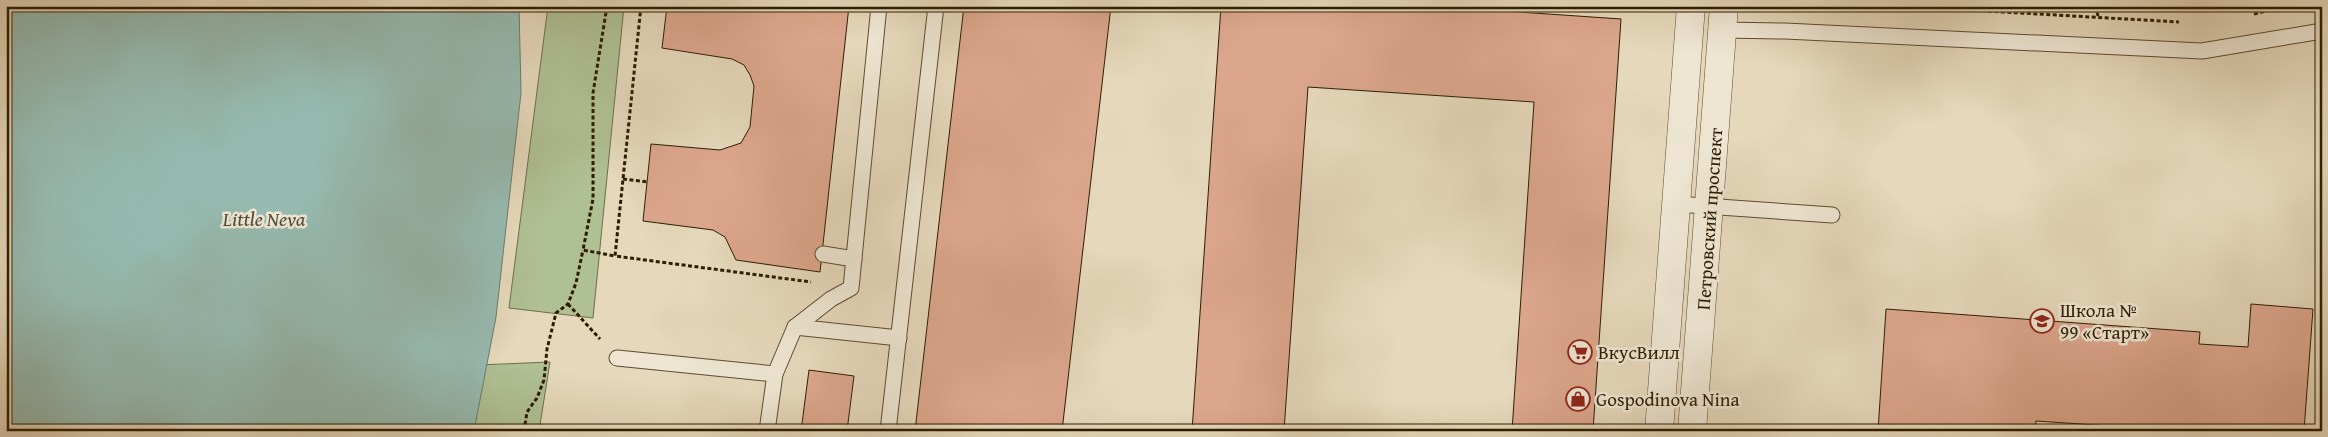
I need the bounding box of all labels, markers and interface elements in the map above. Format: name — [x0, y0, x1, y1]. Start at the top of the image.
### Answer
street label: Петровский проспект — [1689, 126, 1729, 311]
water label: Little Neva — [222, 204, 306, 233]
place label: Школа № 99 «Старт» — [2060, 296, 2149, 346]
school or university icon: Школа № 99 «Старт» — [2029, 308, 2055, 334]
place label: ВкусВилл — [1598, 338, 1680, 366]
supermarket icon: ВкусВилл — [1567, 339, 1593, 365]
place label: Gospodinova Nina — [1596, 385, 1740, 413]
shop icon: Gospodinova Nina — [1565, 386, 1591, 412]

